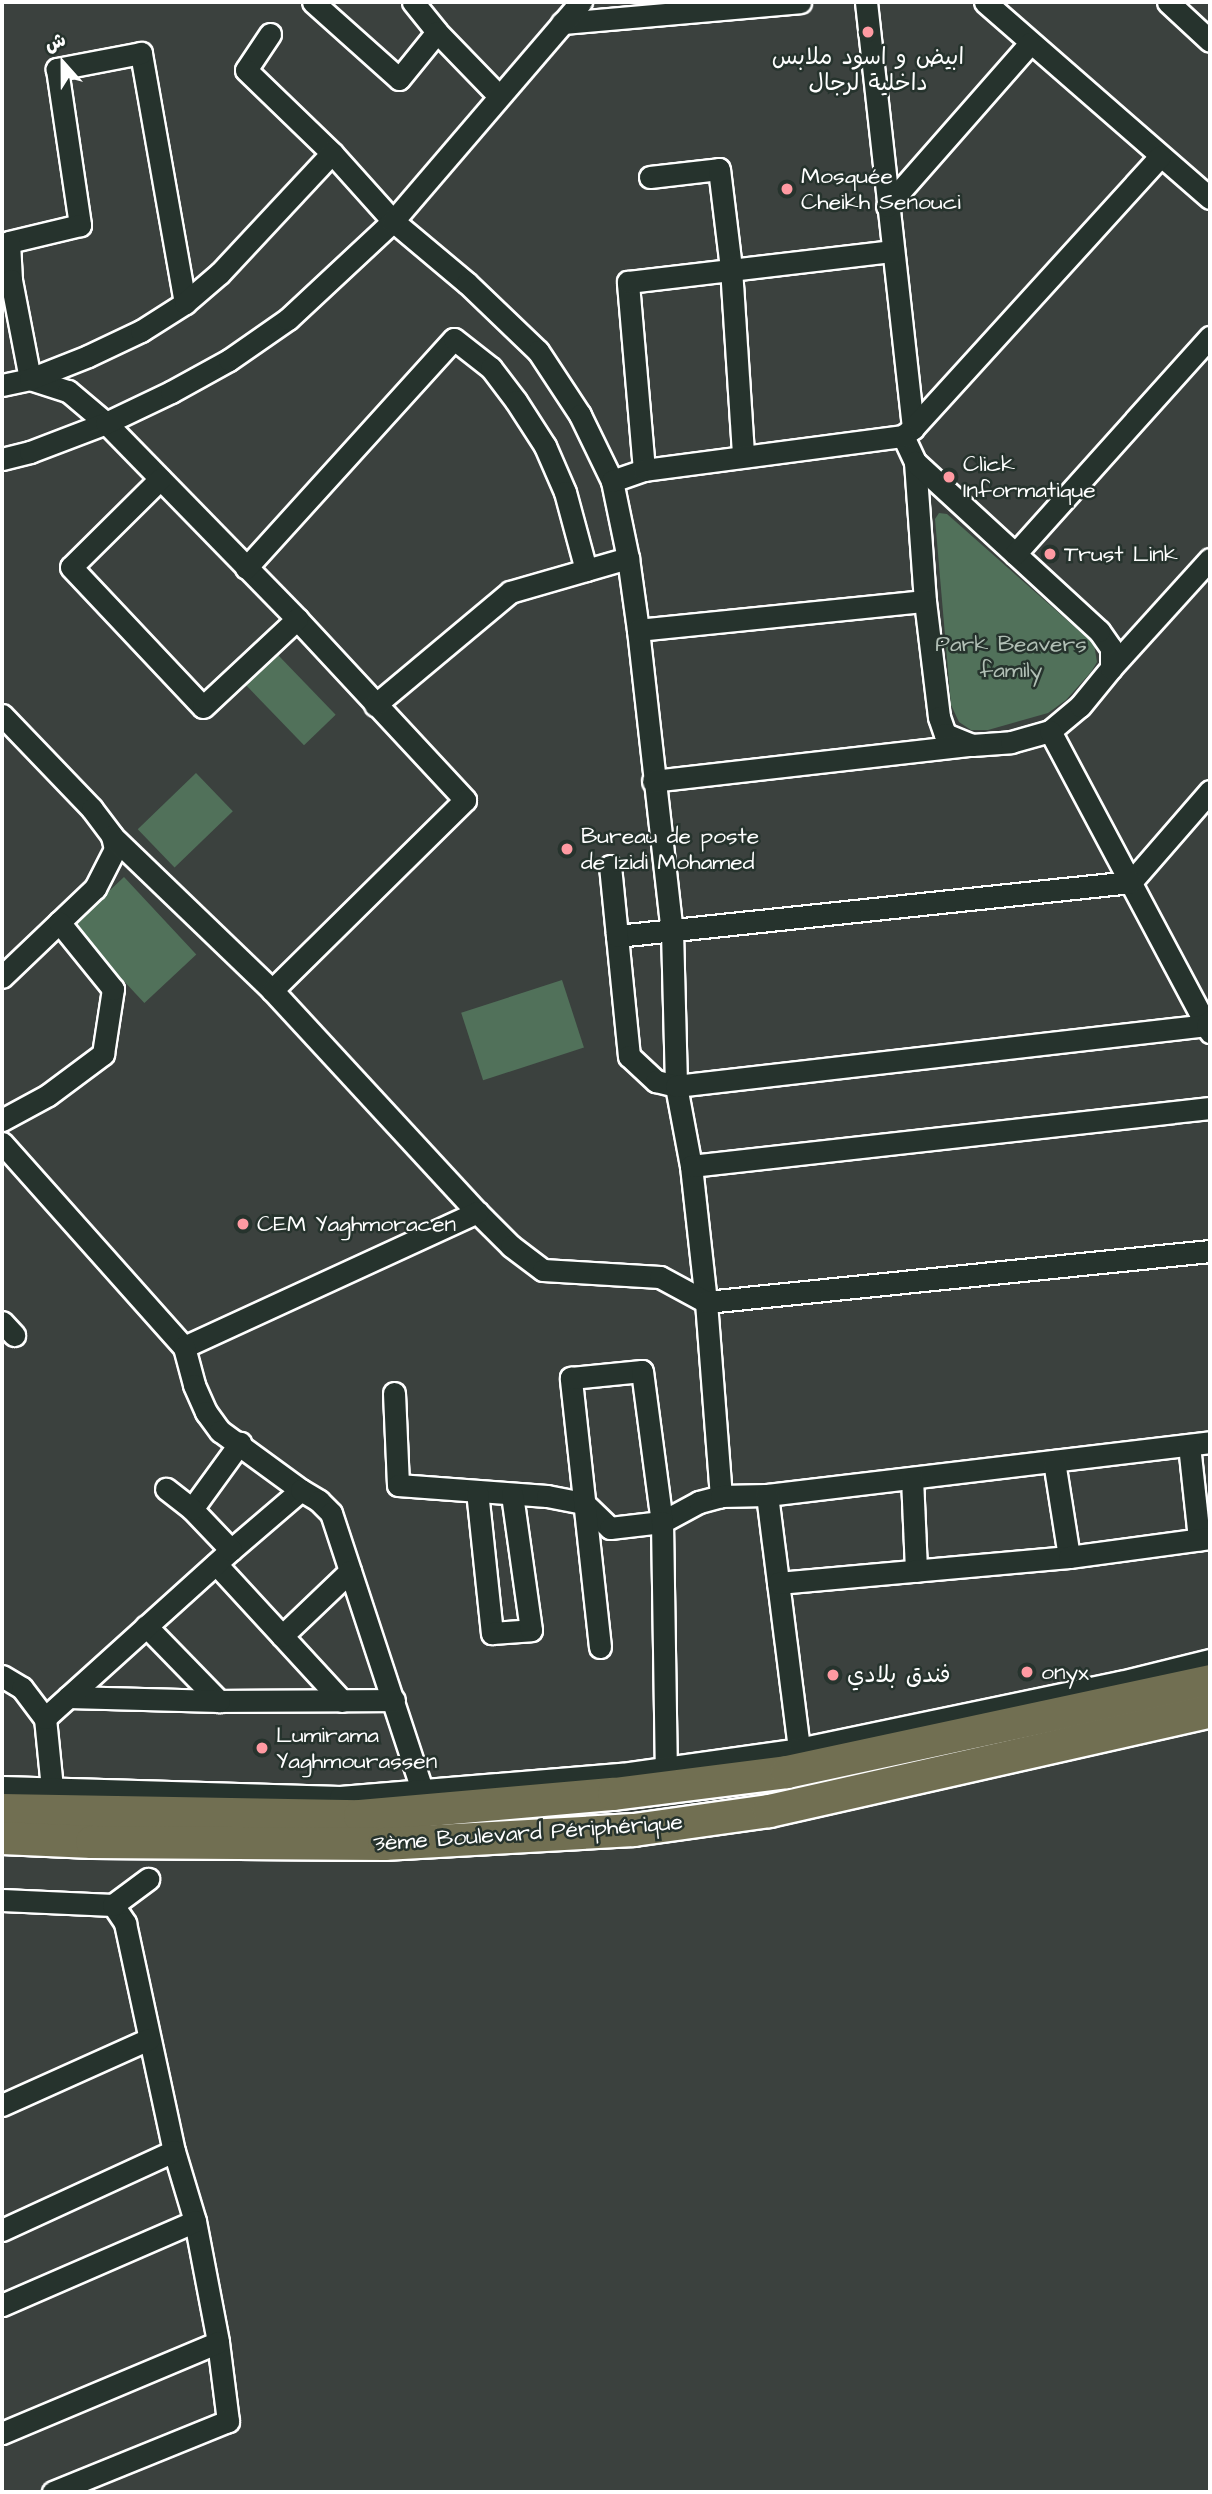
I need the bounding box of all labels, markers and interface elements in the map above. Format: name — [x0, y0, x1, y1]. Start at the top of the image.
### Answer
marker: ابيض و اسود ملابس داخلية لرجال — [860, 24, 876, 40]
text: ش — [41, 27, 70, 59]
north arrow — [28, 28, 98, 98]
place label: ابيض و اسود ملابس داخلية لرجال — [772, 43, 964, 97]
place label: Mosquée Cheikh Senouci — [801, 162, 961, 216]
marker: Mosquée Cheikh Senouci — [779, 181, 795, 197]
place label: Click Informatique — [963, 450, 1096, 504]
marker: Click Informatique — [941, 469, 957, 485]
place label: Trust Link — [1064, 540, 1178, 568]
marker: Trust Link — [1042, 546, 1058, 562]
park label: Park Beavers family — [935, 630, 1087, 684]
place label: Bureau de poste de Izidi Mohamed — [581, 822, 759, 876]
marker: Bureau de poste de Izidi Mohamed — [559, 841, 575, 857]
place label: CEM Yaghmoracen — [257, 1210, 456, 1238]
marker: CEM Yaghmoracen — [235, 1216, 251, 1232]
place label: onyx — [1041, 1658, 1089, 1686]
place label: فندق بلادي — [847, 1661, 950, 1689]
marker: onyx — [1019, 1664, 1035, 1680]
marker: فندق بلادي — [825, 1667, 841, 1683]
place label: Lumirama Yaghmourassen — [276, 1721, 437, 1775]
marker: Lumirama Yaghmourassen — [254, 1740, 270, 1756]
street label: 3ème Boulevard Périphérique — [372, 1808, 684, 1858]

